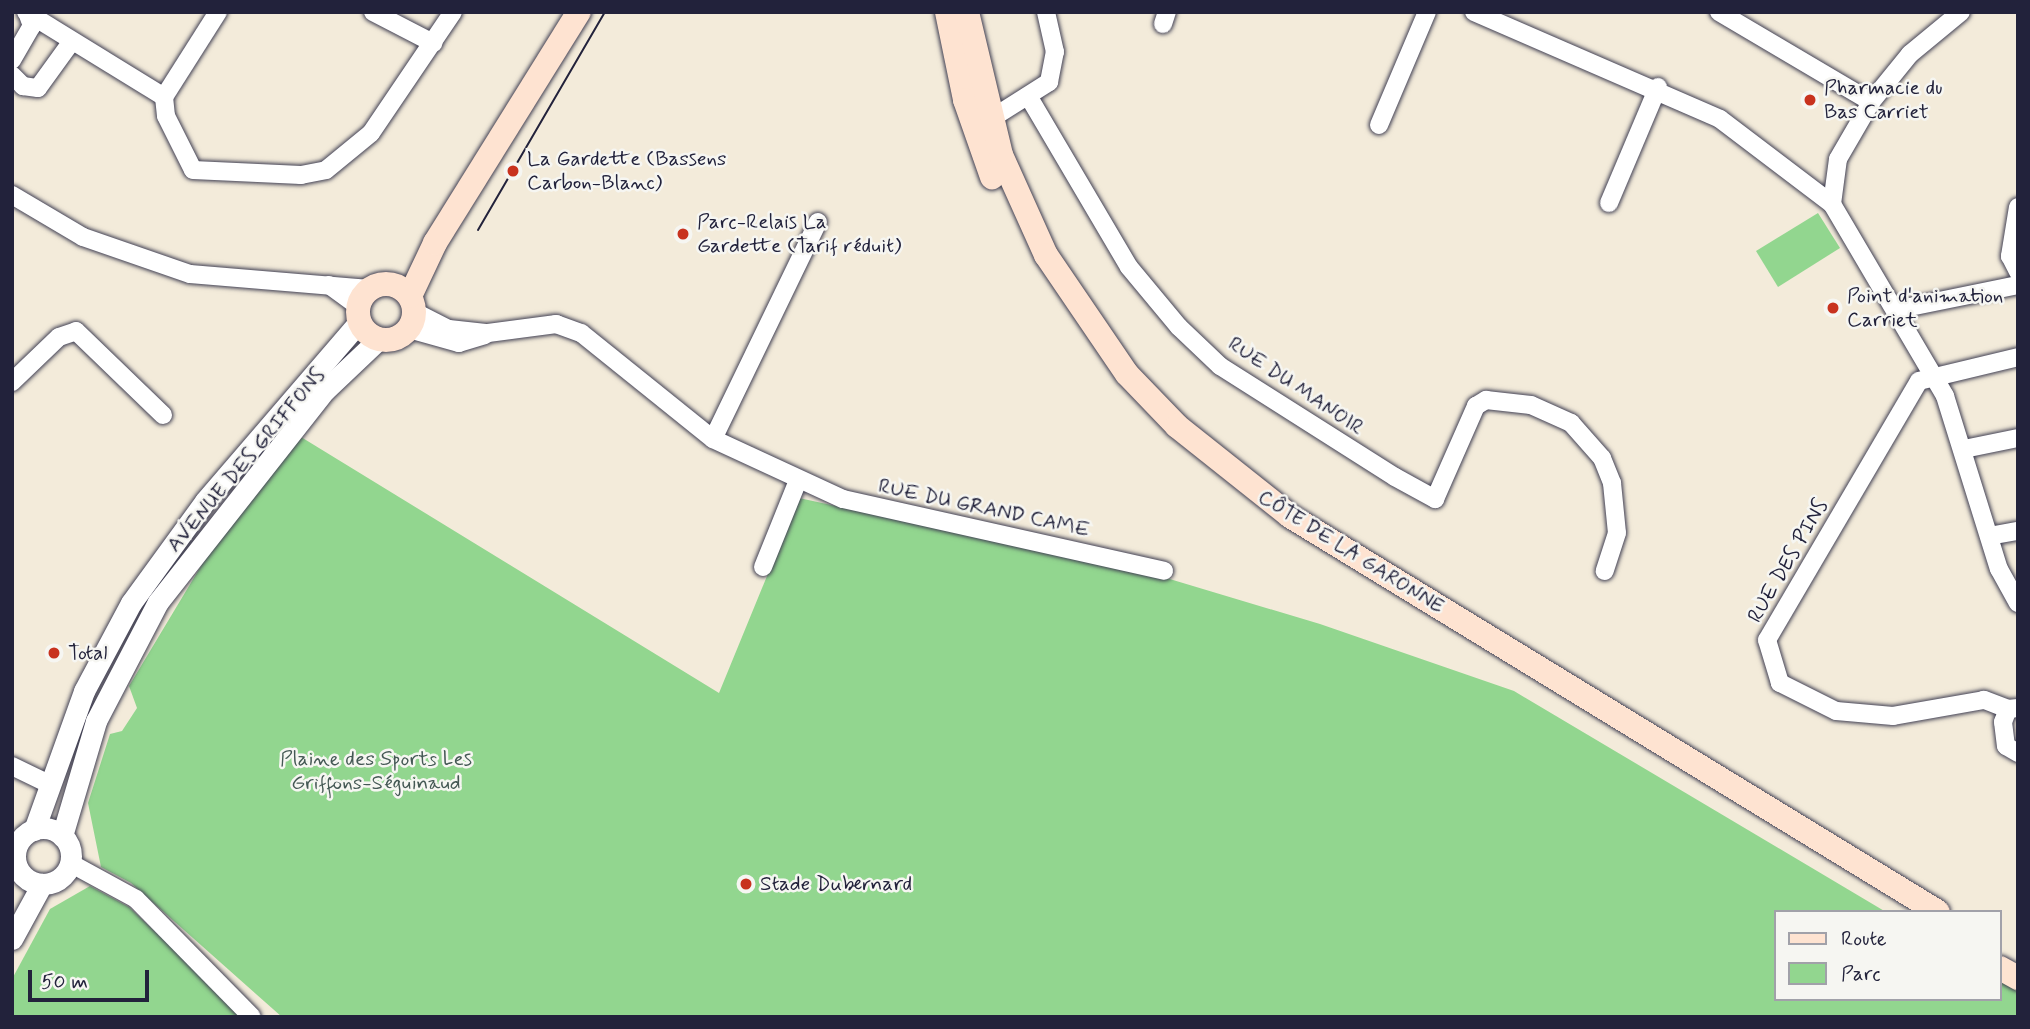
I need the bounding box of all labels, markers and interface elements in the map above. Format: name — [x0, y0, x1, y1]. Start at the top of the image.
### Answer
place label: Pharmacie du Bas Carriet — [1824, 75, 1945, 125]
marker: Pharmacie du Bas Carriet — [1802, 92, 1818, 108]
place label: La Gardette (Bassens Carbon-Blanc) — [527, 146, 727, 196]
marker: La Gardette (Bassens Carbon-Blanc) — [505, 163, 521, 179]
place label: Parc-Relais La Gardette (Tarif réduit) — [697, 209, 902, 259]
marker: Parc-Relais La Gardette (Tarif réduit) — [675, 226, 691, 242]
place label: Point d'animation Carriet — [1847, 283, 2003, 333]
marker: Point d'animation Carriet — [1825, 300, 1841, 316]
street label: RUE DU MANOIR — [1222, 330, 1370, 442]
street label: AVENUE DES GRIFFONS — [162, 364, 330, 556]
street label: RUE DU GRAND CAME — [876, 473, 1092, 543]
street label: CÔTE DE LA GARONNE — [1254, 485, 1448, 619]
street label: RUE DES PINS — [1742, 494, 1834, 628]
place label: Total — [68, 640, 107, 666]
marker: Total — [46, 645, 62, 661]
park label: Plaine des Sports Les Griffons-Séguinaud — [276, 746, 476, 796]
place label: Stade Dubernard — [760, 871, 910, 897]
marker: Stade Dubernard — [738, 876, 754, 892]
legend — [1774, 910, 2002, 1001]
text: Route — [1841, 925, 1887, 953]
scale bar — [32, 956, 152, 1000]
text: Parc — [1841, 960, 1881, 988]
text: 50 m — [41, 968, 88, 996]

